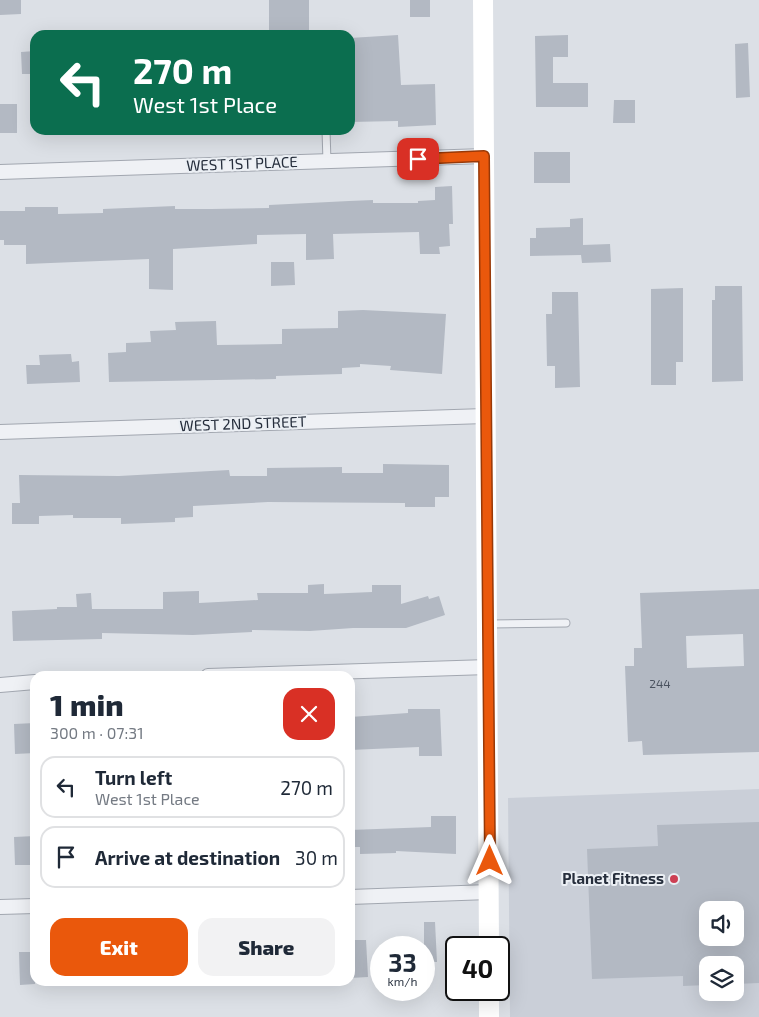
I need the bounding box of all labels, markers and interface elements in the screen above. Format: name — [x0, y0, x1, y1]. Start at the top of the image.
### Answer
text: 270 m — [133, 49, 232, 91]
icon: left — [50, 50, 115, 115]
text: West 1st Place — [133, 91, 277, 117]
pin — [397, 138, 439, 180]
icon: arrive — [404, 145, 432, 173]
street label: WEST 1ST PLACE — [186, 152, 298, 174]
street label: WEST 2ND STREET — [179, 412, 307, 434]
house number: 244 — [649, 676, 671, 690]
text: 1 min — [50, 686, 124, 722]
button: close — [283, 688, 335, 740]
text: 300 m · 07:31 — [50, 723, 144, 742]
text: Turn left — [95, 766, 172, 789]
icon: left — [52, 773, 80, 801]
text: 270 m — [280, 776, 333, 799]
text: West 1st Place — [95, 789, 200, 808]
position arrow — [463, 834, 515, 886]
icon: arrive — [52, 843, 80, 871]
text: Arrive at destination — [95, 846, 280, 869]
text: 30 m — [295, 846, 338, 869]
place label: Planet Fitness — [562, 869, 664, 887]
marker: Planet Fitness — [668, 873, 680, 885]
map controls — [699, 901, 744, 1001]
button: sound — [699, 901, 744, 946]
button: Exit — [50, 918, 188, 976]
button: Share — [198, 918, 335, 976]
speed limit sign: 40 — [445, 936, 510, 1001]
text: 33 — [388, 947, 417, 977]
button: layers — [699, 956, 744, 1001]
text: km/h — [388, 974, 417, 988]

